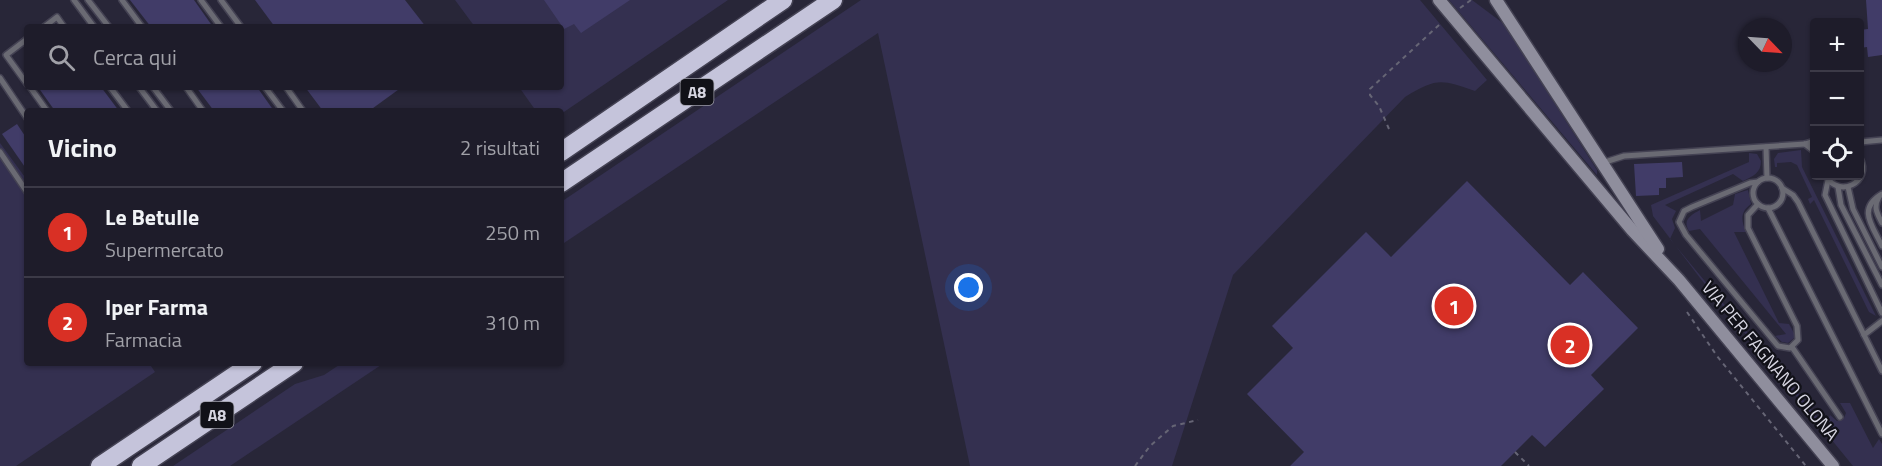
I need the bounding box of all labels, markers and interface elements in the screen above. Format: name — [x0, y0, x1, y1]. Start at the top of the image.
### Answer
north arrow — [1738, 18, 1792, 72]
map controls — [1810, 18, 1864, 180]
button: + — [1810, 18, 1864, 72]
search box — [24, 24, 564, 90]
text: Cerca qui — [93, 40, 177, 74]
icon: search — [45, 41, 78, 74]
button: − — [1810, 72, 1864, 126]
road number: A8 — [680, 79, 714, 105]
button: locate — [1810, 126, 1864, 180]
text: Vicino — [48, 128, 117, 167]
text: 2 risultati — [460, 132, 540, 163]
text: Le Betulle — [105, 200, 199, 234]
text: 1 — [62, 217, 73, 248]
text: 250 m — [485, 217, 540, 248]
text: Supermercato — [105, 234, 224, 265]
your location — [954, 273, 983, 302]
street label: VIA PER FAGNANO OLONA — [1695, 275, 1846, 447]
pin: 1 — [1434, 284, 1474, 328]
text: Iper Farma — [105, 290, 208, 324]
text: 2 — [62, 307, 73, 338]
text: 310 m — [485, 307, 540, 338]
pin: 2 — [1550, 322, 1590, 368]
text: Farmacia — [105, 324, 182, 355]
road number: A8 — [200, 402, 234, 428]

